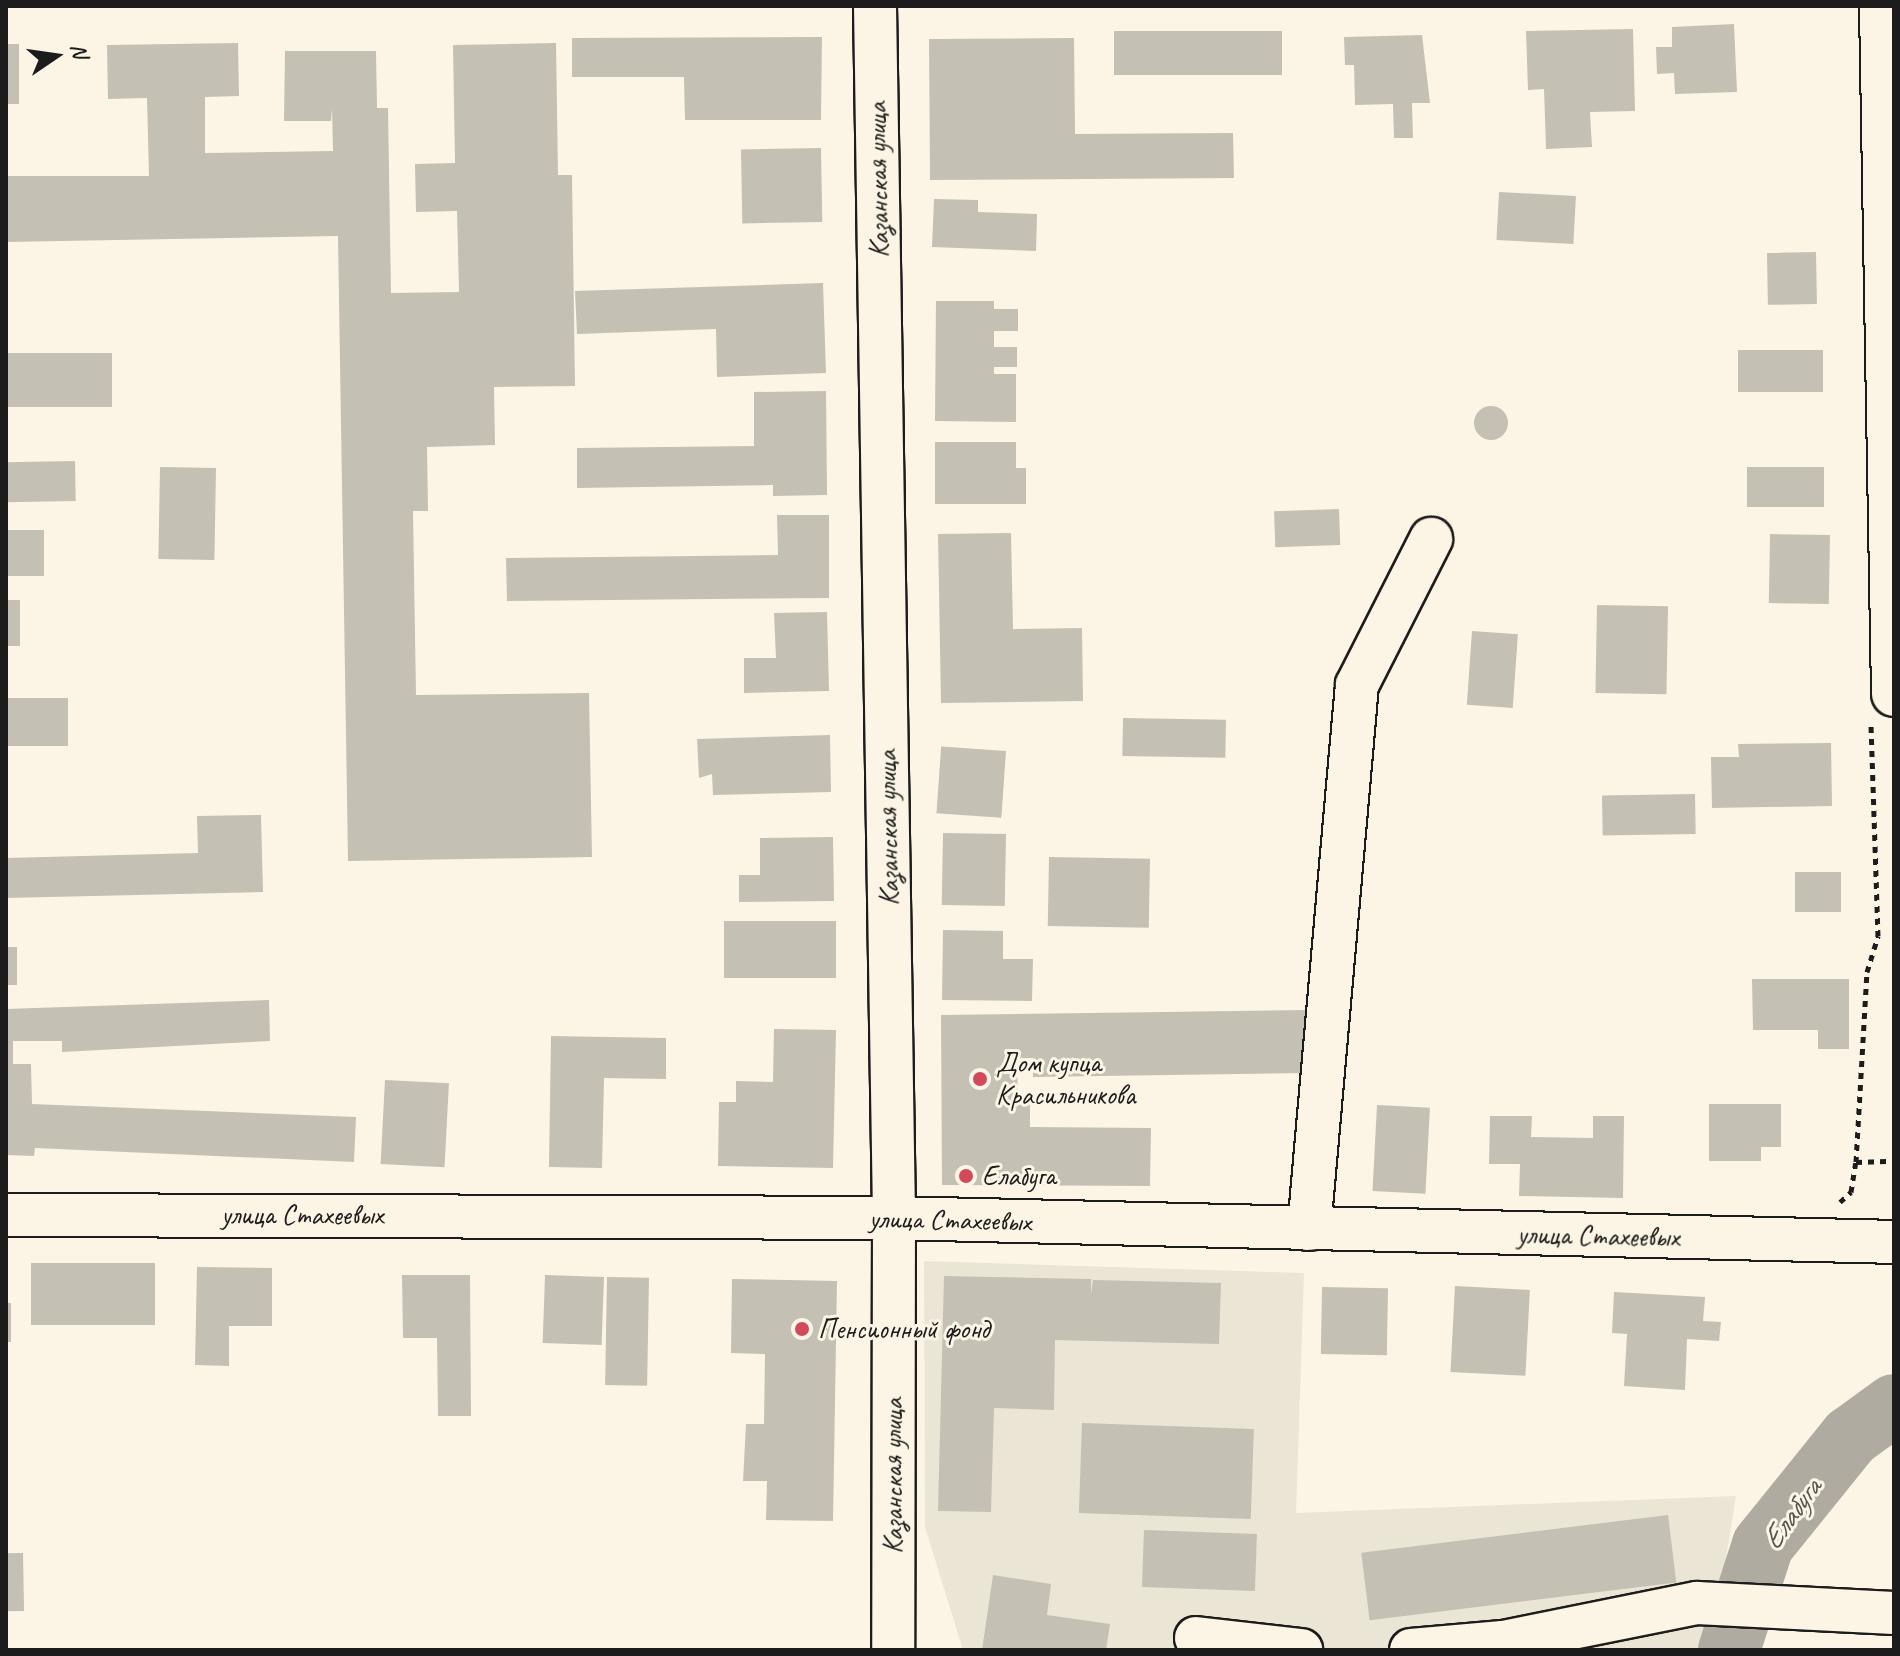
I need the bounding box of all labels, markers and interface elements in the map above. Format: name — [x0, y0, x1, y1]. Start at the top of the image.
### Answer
north arrow — [16, 16, 96, 96]
text: N — [64, 41, 95, 60]
street label: Казанская улица — [860, 101, 896, 259]
street label: Казанская улица — [870, 749, 906, 907]
place label: Дом купца Красильникова — [996, 1046, 1135, 1112]
marker: Дом купца Красильникова — [971, 1070, 989, 1088]
place label: Елабуга — [982, 1159, 1055, 1193]
marker: Елабуга — [957, 1167, 975, 1185]
street label: улица Стахеевых — [221, 1198, 383, 1232]
street label: улица Стахеевых — [869, 1202, 1031, 1238]
street label: улица Стахеевых — [1517, 1218, 1679, 1254]
place label: Пенсионный фонд — [818, 1312, 990, 1346]
marker: Пенсионный фонд — [793, 1320, 811, 1338]
street label: Казанская улица — [876, 1397, 910, 1555]
water label: Елабуга — [1753, 1472, 1829, 1556]

